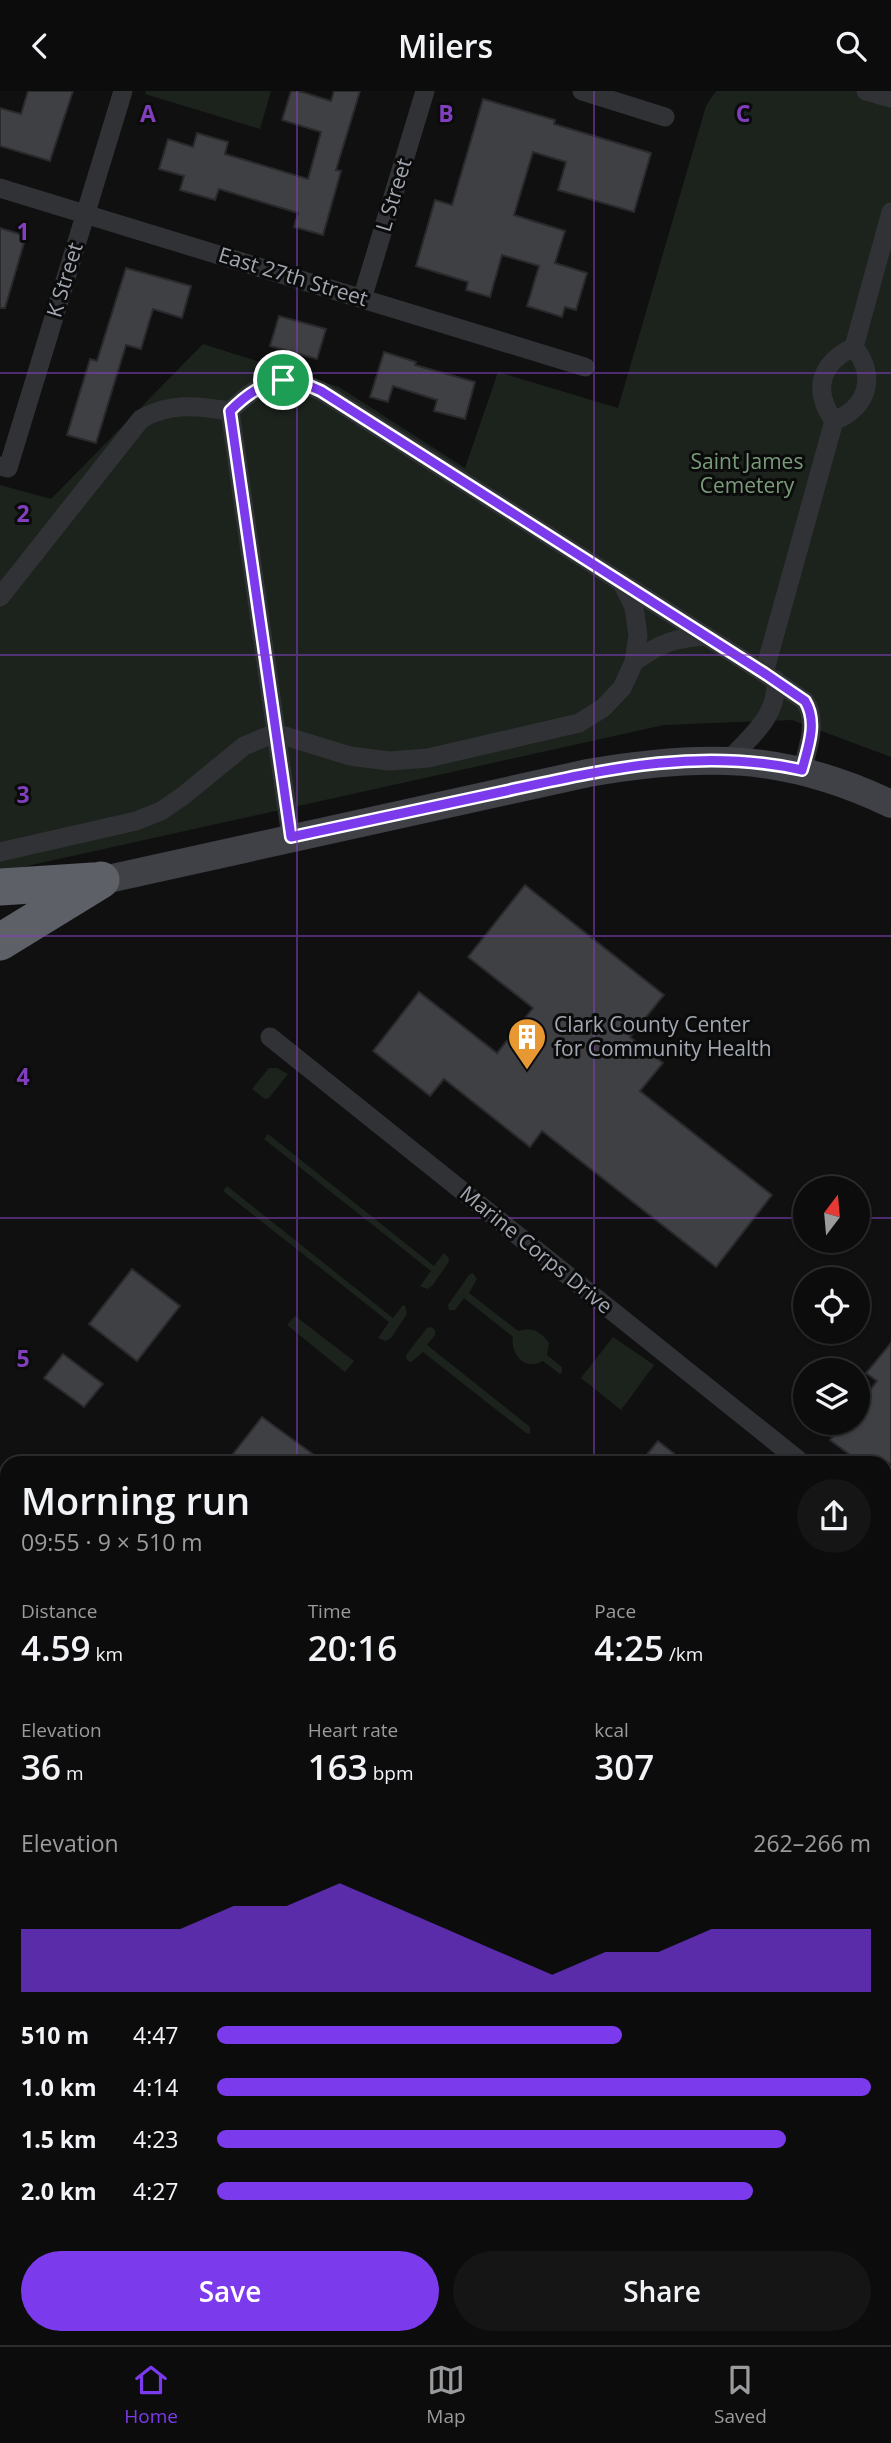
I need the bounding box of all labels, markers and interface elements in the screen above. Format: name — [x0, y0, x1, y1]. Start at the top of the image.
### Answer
text: Milers — [398, 24, 493, 67]
icon: back — [21, 27, 59, 65]
icon: search — [832, 27, 870, 65]
text: A — [140, 97, 156, 129]
text: B — [438, 97, 454, 129]
text: C — [736, 97, 750, 129]
street label: L Street — [369, 155, 417, 235]
text: 1 — [16, 215, 30, 247]
street label: K Street — [39, 239, 89, 321]
street label: East 27th Street — [215, 240, 371, 312]
pin — [253, 350, 313, 410]
icon: arrive — [264, 361, 302, 399]
park label: Saint James Cemetery — [691, 447, 803, 499]
text: 2 — [16, 497, 30, 529]
text: 3 — [16, 778, 30, 810]
place label: Clark County Center for Community Health — [554, 1010, 772, 1062]
building icon: Clark County Center for Community Health — [506, 1016, 548, 1071]
text: 4 — [16, 1060, 30, 1092]
north arrow — [793, 1176, 870, 1253]
map controls — [793, 1176, 870, 1435]
street label: Marine Corps Drive — [454, 1179, 619, 1319]
button: locate — [793, 1267, 870, 1344]
text: 5 — [16, 1342, 30, 1374]
button: layers — [793, 1358, 870, 1435]
text: Morning run — [21, 1474, 250, 1526]
button: share — [797, 1479, 871, 1553]
text: 09:55 · 9 × 510 m — [21, 1526, 203, 1558]
text: Distance — [21, 1598, 97, 1624]
text: Time — [308, 1598, 351, 1624]
text: Pace — [594, 1598, 636, 1624]
text: 4.59 — [21, 1624, 91, 1671]
text: 20:16 — [308, 1624, 397, 1671]
text: 4:25 — [594, 1624, 664, 1671]
text: km — [91, 1641, 123, 1667]
text: /km — [664, 1641, 703, 1667]
text: Elevation — [21, 1717, 102, 1743]
text: Heart rate — [308, 1717, 398, 1743]
text: kcal — [594, 1717, 629, 1743]
text: 36 — [21, 1743, 61, 1790]
text: 163 — [308, 1743, 368, 1790]
text: 307 — [594, 1743, 654, 1790]
text: m — [61, 1760, 84, 1786]
text: bpm — [368, 1760, 413, 1786]
text: Elevation — [21, 1827, 119, 1859]
text: 262–266 m — [753, 1827, 871, 1859]
text: 510 m — [21, 2019, 89, 2051]
text: 4:47 — [133, 2019, 179, 2051]
text: 1.0 km — [21, 2071, 97, 2103]
text: 4:14 — [133, 2071, 179, 2103]
text: 1.5 km — [21, 2123, 97, 2155]
text: 4:23 — [133, 2123, 179, 2155]
text: 2.0 km — [21, 2175, 97, 2207]
text: 4:27 — [133, 2175, 179, 2207]
button: Save — [21, 2251, 439, 2331]
button: Share — [453, 2251, 871, 2331]
tab: Home — [124, 2361, 178, 2429]
tab: Map — [426, 2361, 466, 2429]
tab: Saved — [714, 2361, 767, 2429]

